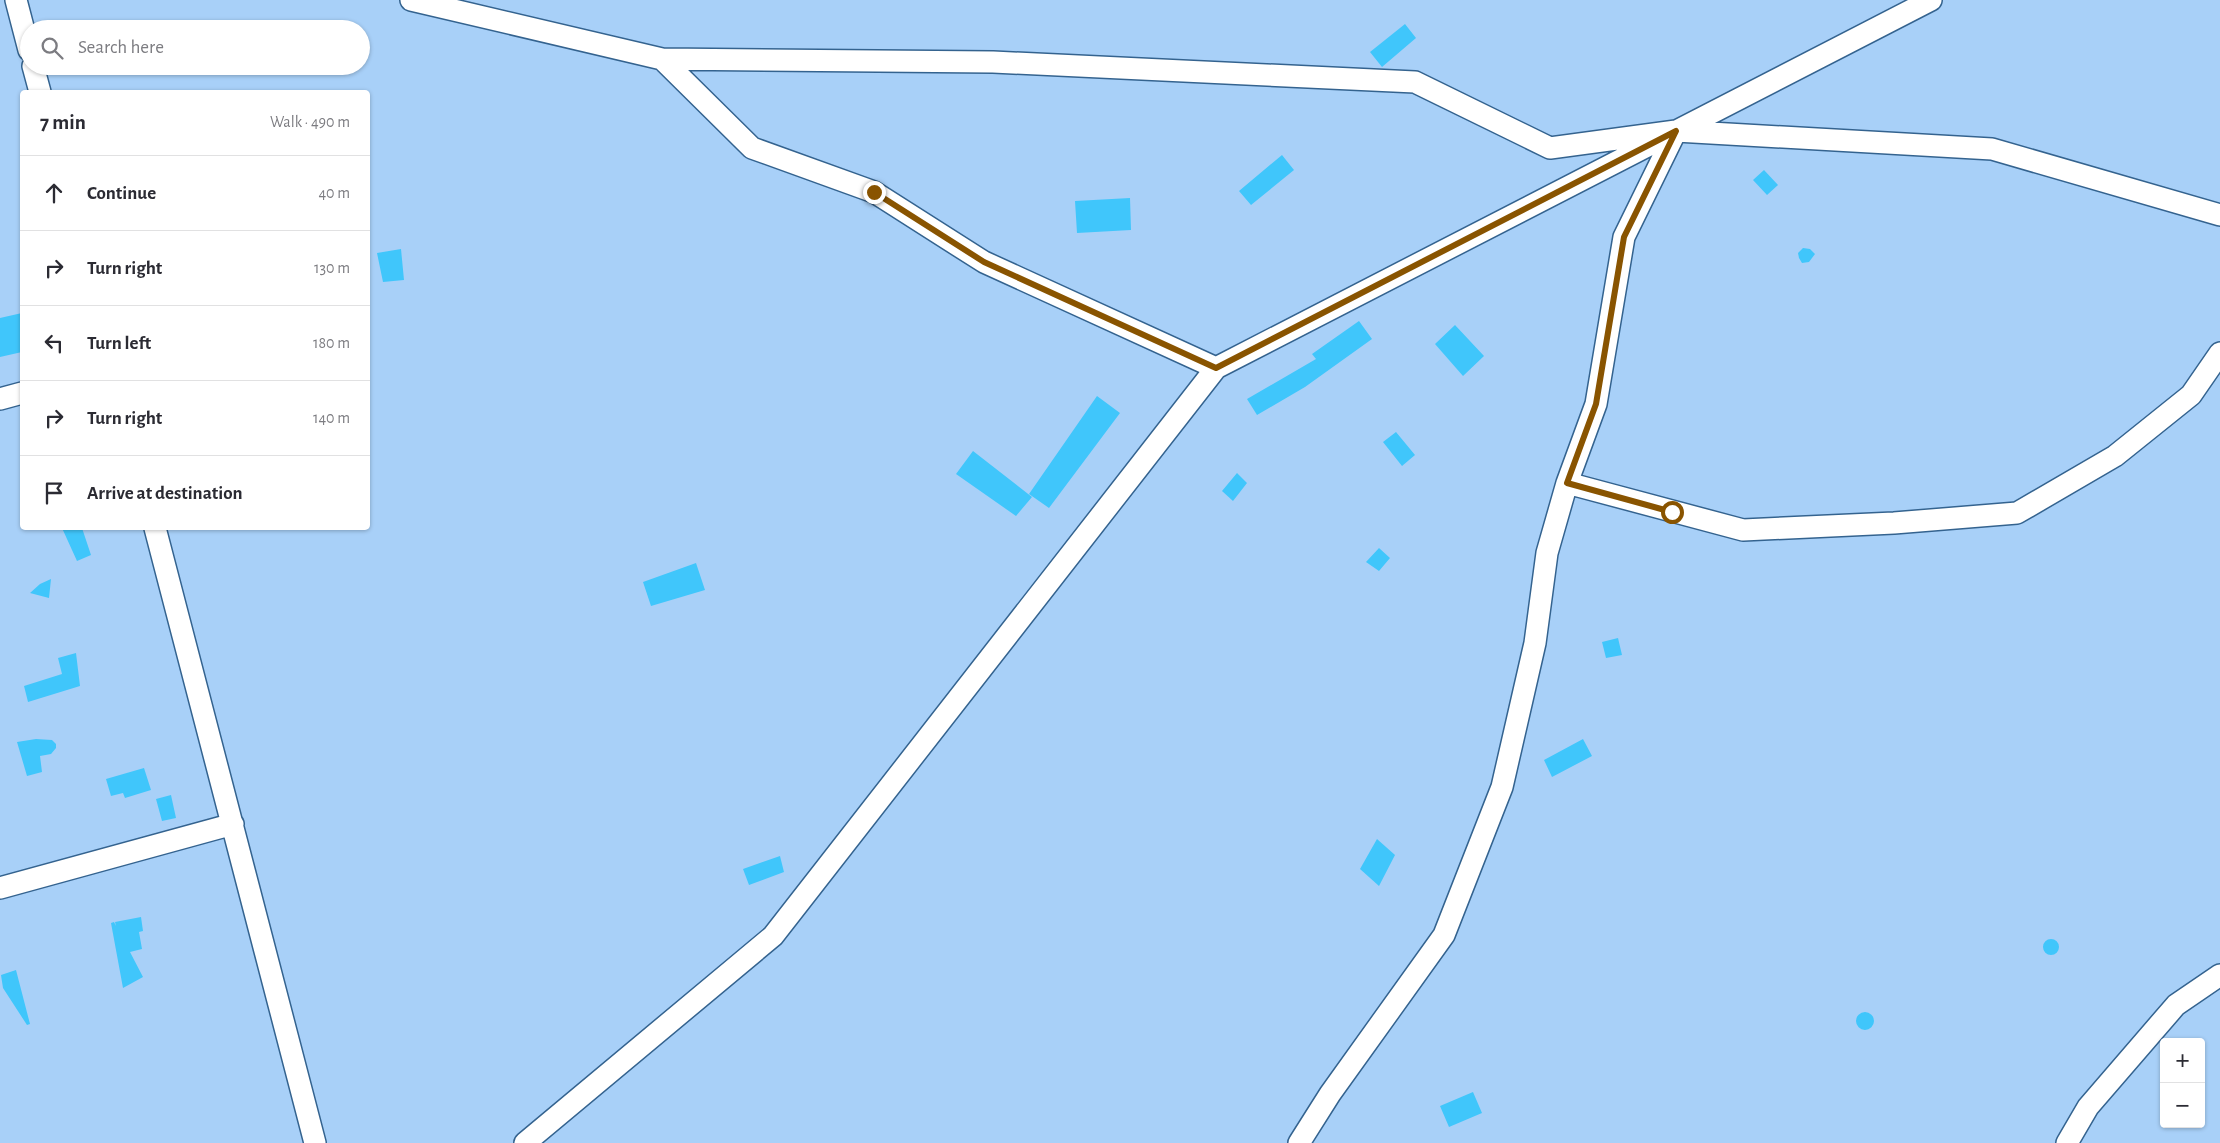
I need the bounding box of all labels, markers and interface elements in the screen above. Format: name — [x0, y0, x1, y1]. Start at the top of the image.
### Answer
search box — [20, 20, 370, 75]
icon: search — [38, 34, 66, 62]
text: Search here — [78, 38, 164, 57]
text: 7 min — [40, 112, 86, 133]
text: Walk · 490 m — [270, 114, 350, 130]
icon: ahead — [40, 179, 68, 207]
route end — [863, 181, 886, 204]
text: Continue — [87, 184, 156, 203]
text: 40 m — [318, 185, 350, 201]
icon: right — [40, 254, 68, 282]
text: Turn right — [87, 259, 162, 278]
text: 130 m — [314, 260, 350, 276]
icon: left — [40, 329, 68, 357]
text: Turn left — [87, 334, 151, 353]
text: 180 m — [313, 335, 350, 351]
icon: right — [40, 404, 68, 432]
text: Turn right — [87, 409, 162, 428]
text: 140 m — [313, 410, 350, 426]
icon: arrive — [40, 479, 68, 507]
text: Arrive at destination — [87, 484, 243, 503]
route start — [1661, 501, 1684, 524]
map controls — [2160, 1038, 2205, 1128]
button: + — [2160, 1038, 2205, 1083]
button: − — [2160, 1083, 2205, 1128]

